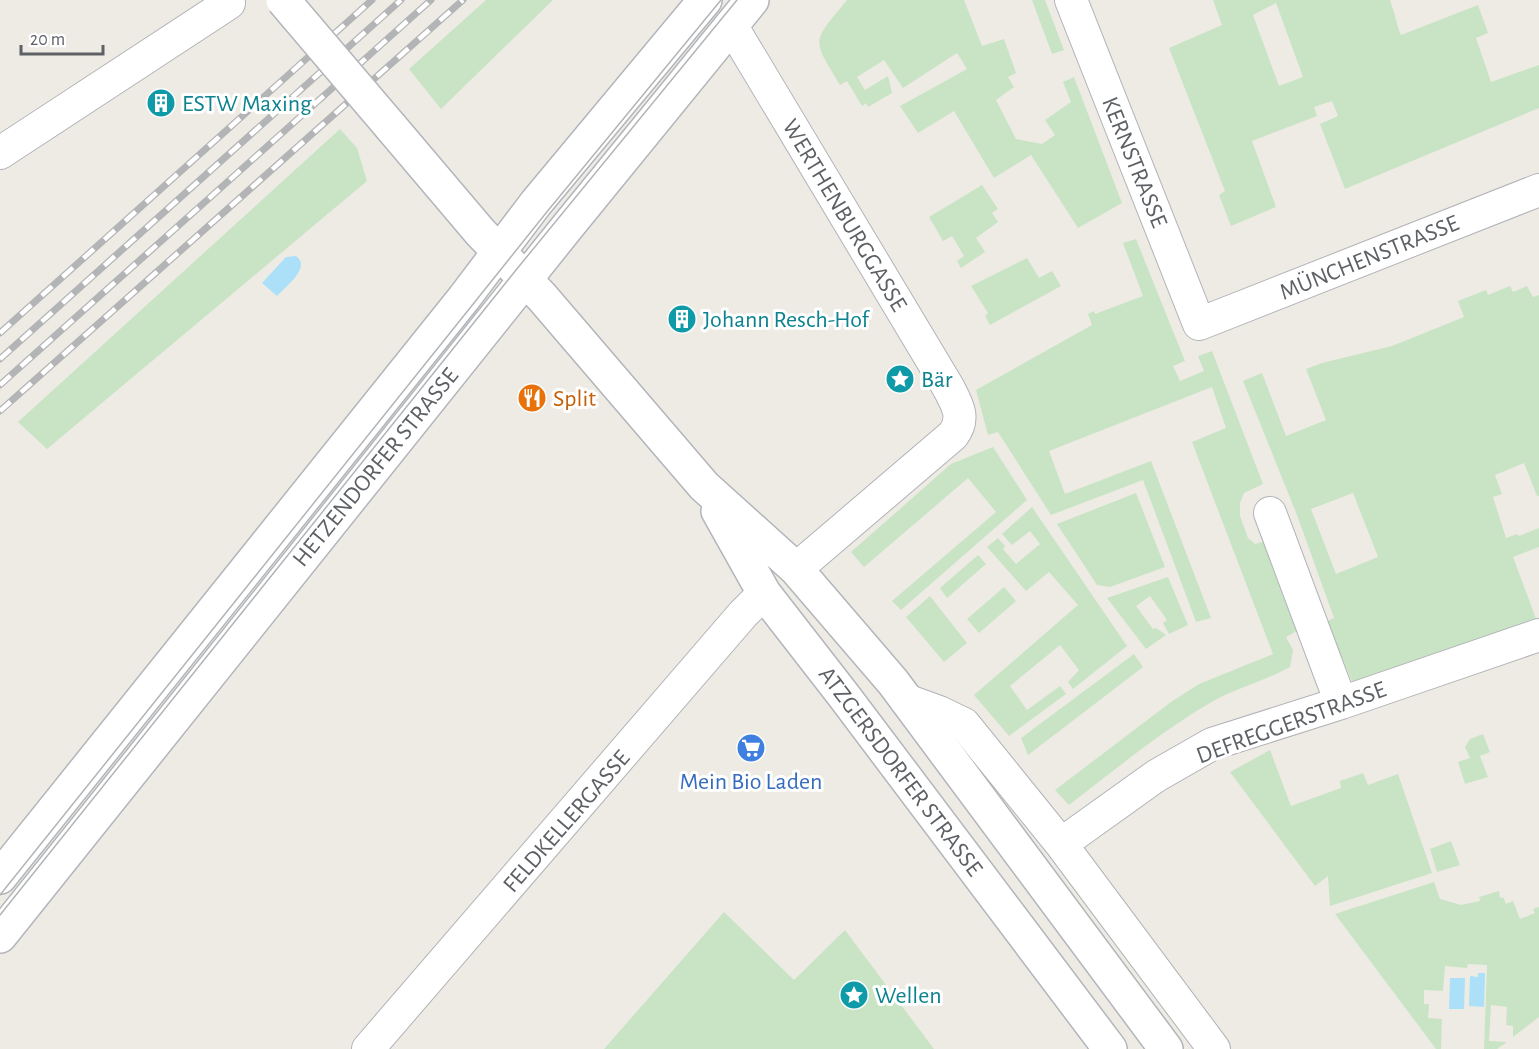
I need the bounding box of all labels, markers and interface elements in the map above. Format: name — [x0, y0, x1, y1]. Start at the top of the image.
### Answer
scale bar — [21, 18, 104, 56]
text: 20 m — [30, 31, 65, 49]
building icon: ESTW Maxing — [145, 87, 177, 119]
place label: ESTW Maxing — [182, 92, 312, 116]
street label: KERNSTRASSE — [1097, 94, 1171, 231]
street label: WERTHENBURGGASSE — [777, 115, 911, 316]
street label: MÜNCHENSTRASSE — [1276, 210, 1463, 305]
building icon: Johann Resch-Hof — [666, 303, 698, 335]
place label: Johann Resch-Hof — [703, 308, 871, 332]
street label: HETZENDORFER STRASSE — [288, 363, 463, 571]
place icon: Bär — [884, 363, 916, 395]
place label: Bär — [921, 368, 953, 392]
restaurant icon: Split — [516, 382, 548, 414]
place label: Split — [553, 387, 596, 411]
street label: ATZGERSDORFER STRASSE — [814, 663, 987, 881]
street label: DEFREGGERSTRASSE — [1193, 677, 1390, 768]
supermarket icon: Mein Bio Laden — [735, 732, 767, 764]
street label: FELDKELLERGASSE — [499, 746, 635, 897]
place label: Mein Bio Laden — [679, 770, 823, 794]
place icon: Wellen — [838, 979, 870, 1011]
place label: Wellen — [875, 984, 942, 1008]

